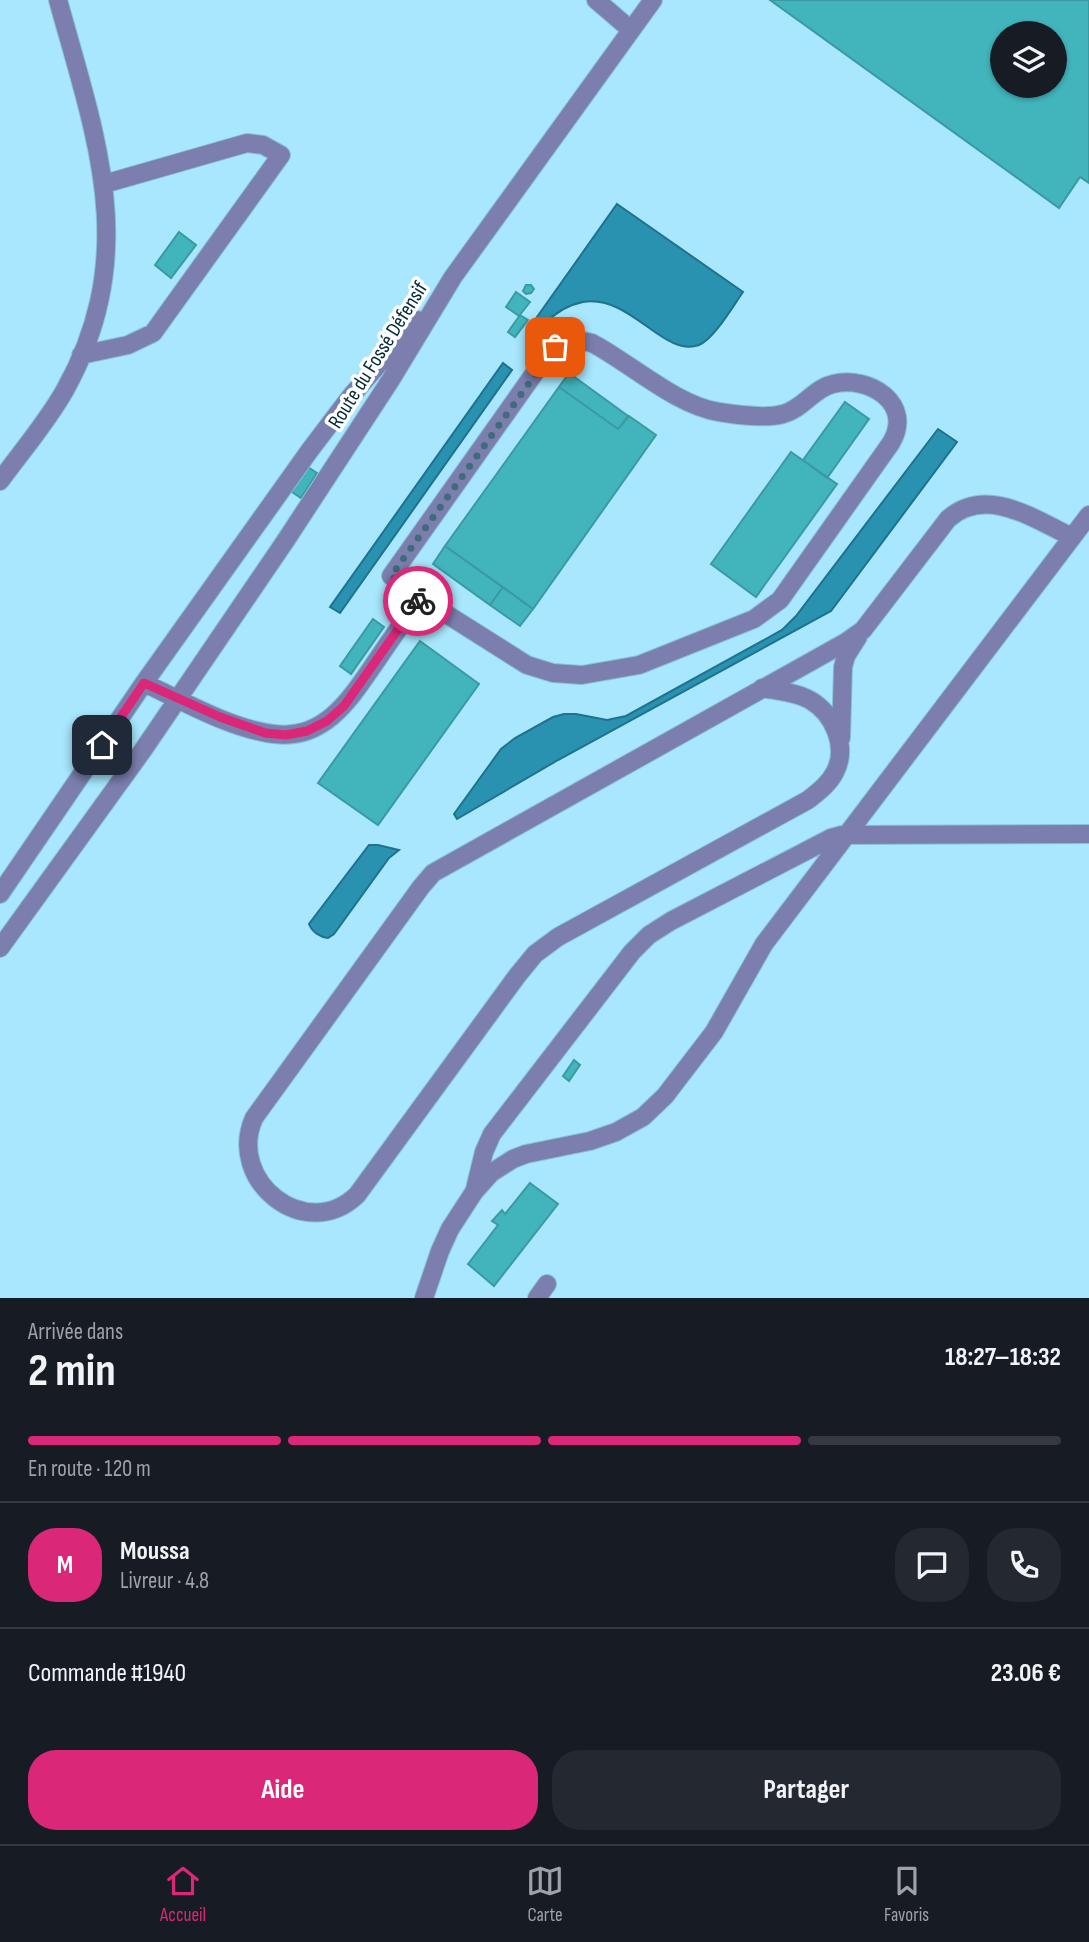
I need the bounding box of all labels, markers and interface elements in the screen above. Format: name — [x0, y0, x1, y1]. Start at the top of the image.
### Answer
map controls — [990, 21, 1067, 98]
button: layers — [990, 21, 1067, 98]
street label: Route du Fossé Défensif — [323, 276, 434, 433]
pin — [525, 317, 585, 377]
icon: bag — [536, 328, 574, 366]
courier — [383, 566, 453, 636]
icon: bike — [399, 582, 437, 620]
pin — [72, 715, 132, 775]
icon: home — [83, 726, 121, 764]
text: Arrivée dans — [28, 1318, 123, 1346]
text: 18:27–18:32 — [945, 1342, 1061, 1373]
text: 2 min — [28, 1344, 116, 1399]
text: En route · 120 m — [28, 1455, 151, 1483]
button: chat — [895, 1528, 969, 1602]
button: phone — [987, 1528, 1061, 1602]
text: Moussa — [120, 1536, 190, 1567]
text: M — [57, 1550, 73, 1581]
text: Livreur · 4.8 — [120, 1567, 209, 1595]
text: Commande #1940 — [28, 1658, 186, 1689]
text: 23.06 € — [991, 1658, 1061, 1689]
button: Aide — [28, 1750, 538, 1830]
button: Partager — [552, 1750, 1061, 1830]
tab: Accueil — [160, 1862, 206, 1927]
tab: Carte — [526, 1862, 564, 1927]
tab: Favoris — [884, 1862, 929, 1927]

